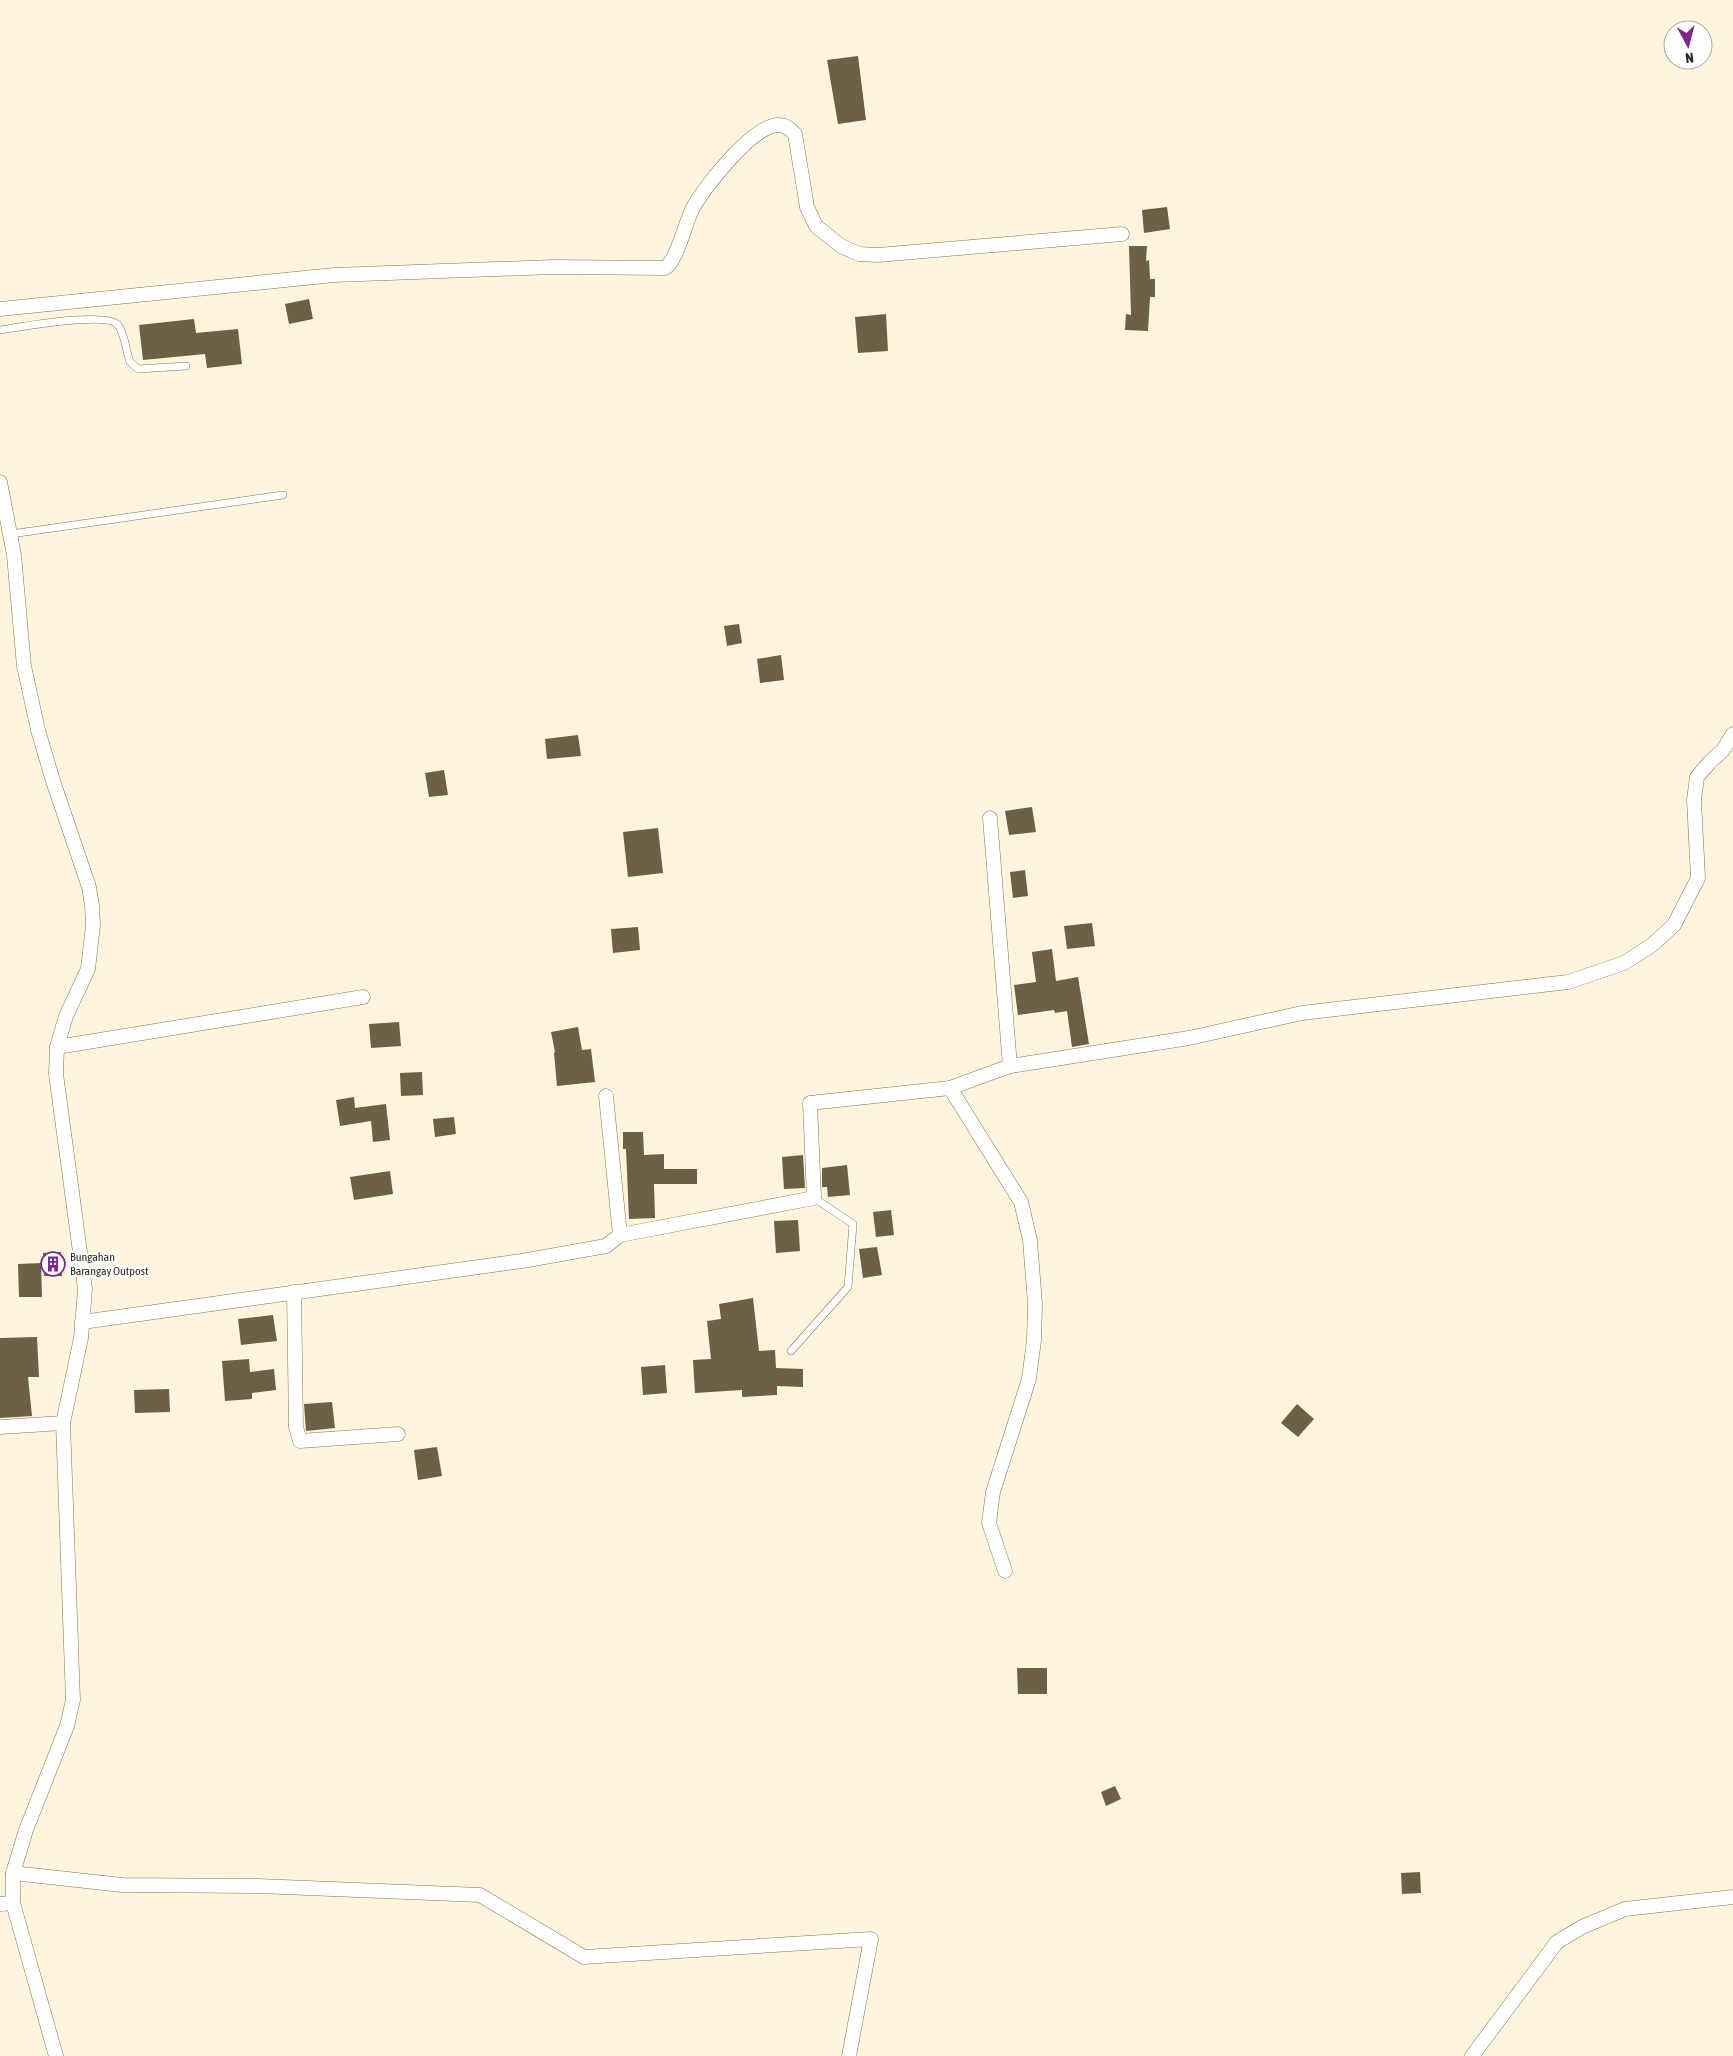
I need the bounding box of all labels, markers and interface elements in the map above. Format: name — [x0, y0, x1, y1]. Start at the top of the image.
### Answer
north arrow — [1663, 20, 1713, 70]
text: N — [1685, 49, 1695, 66]
place label: Bungahan Barangay Outpost — [70, 1250, 149, 1278]
building icon: Bungahan Barangay Outpost — [40, 1251, 66, 1277]

